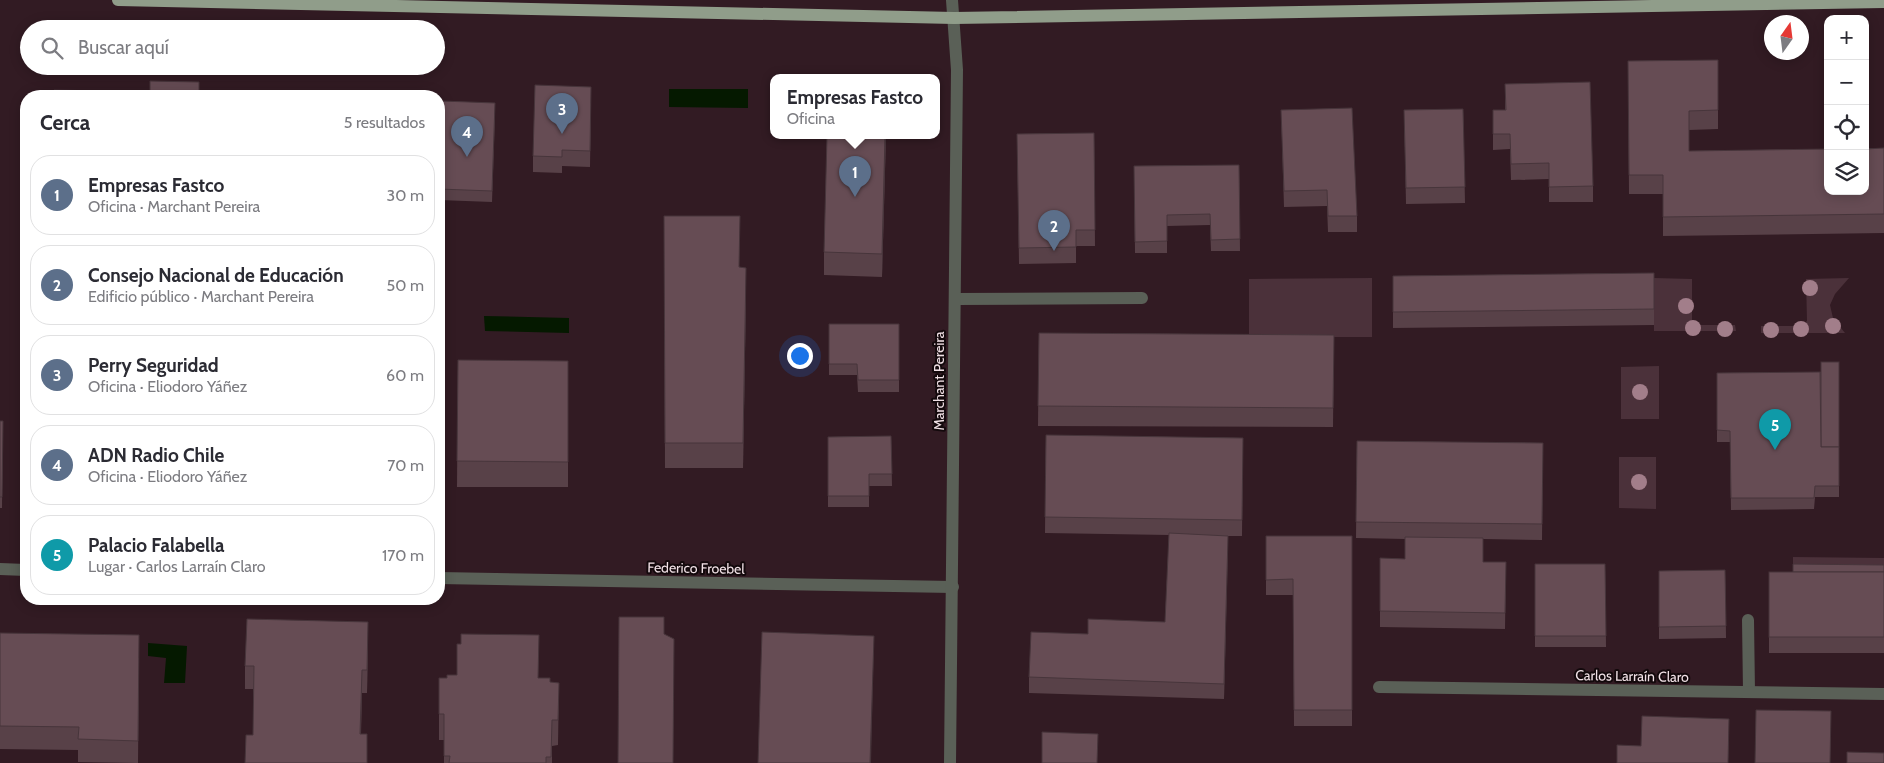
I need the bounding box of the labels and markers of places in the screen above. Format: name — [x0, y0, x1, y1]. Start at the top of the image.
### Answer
pin: 3 — [546, 93, 578, 134]
pin: 4 — [451, 116, 483, 157]
pin: 1 — [839, 156, 871, 197]
pin: 2 — [1038, 210, 1070, 251]
pin: 5 — [1759, 409, 1791, 450]

